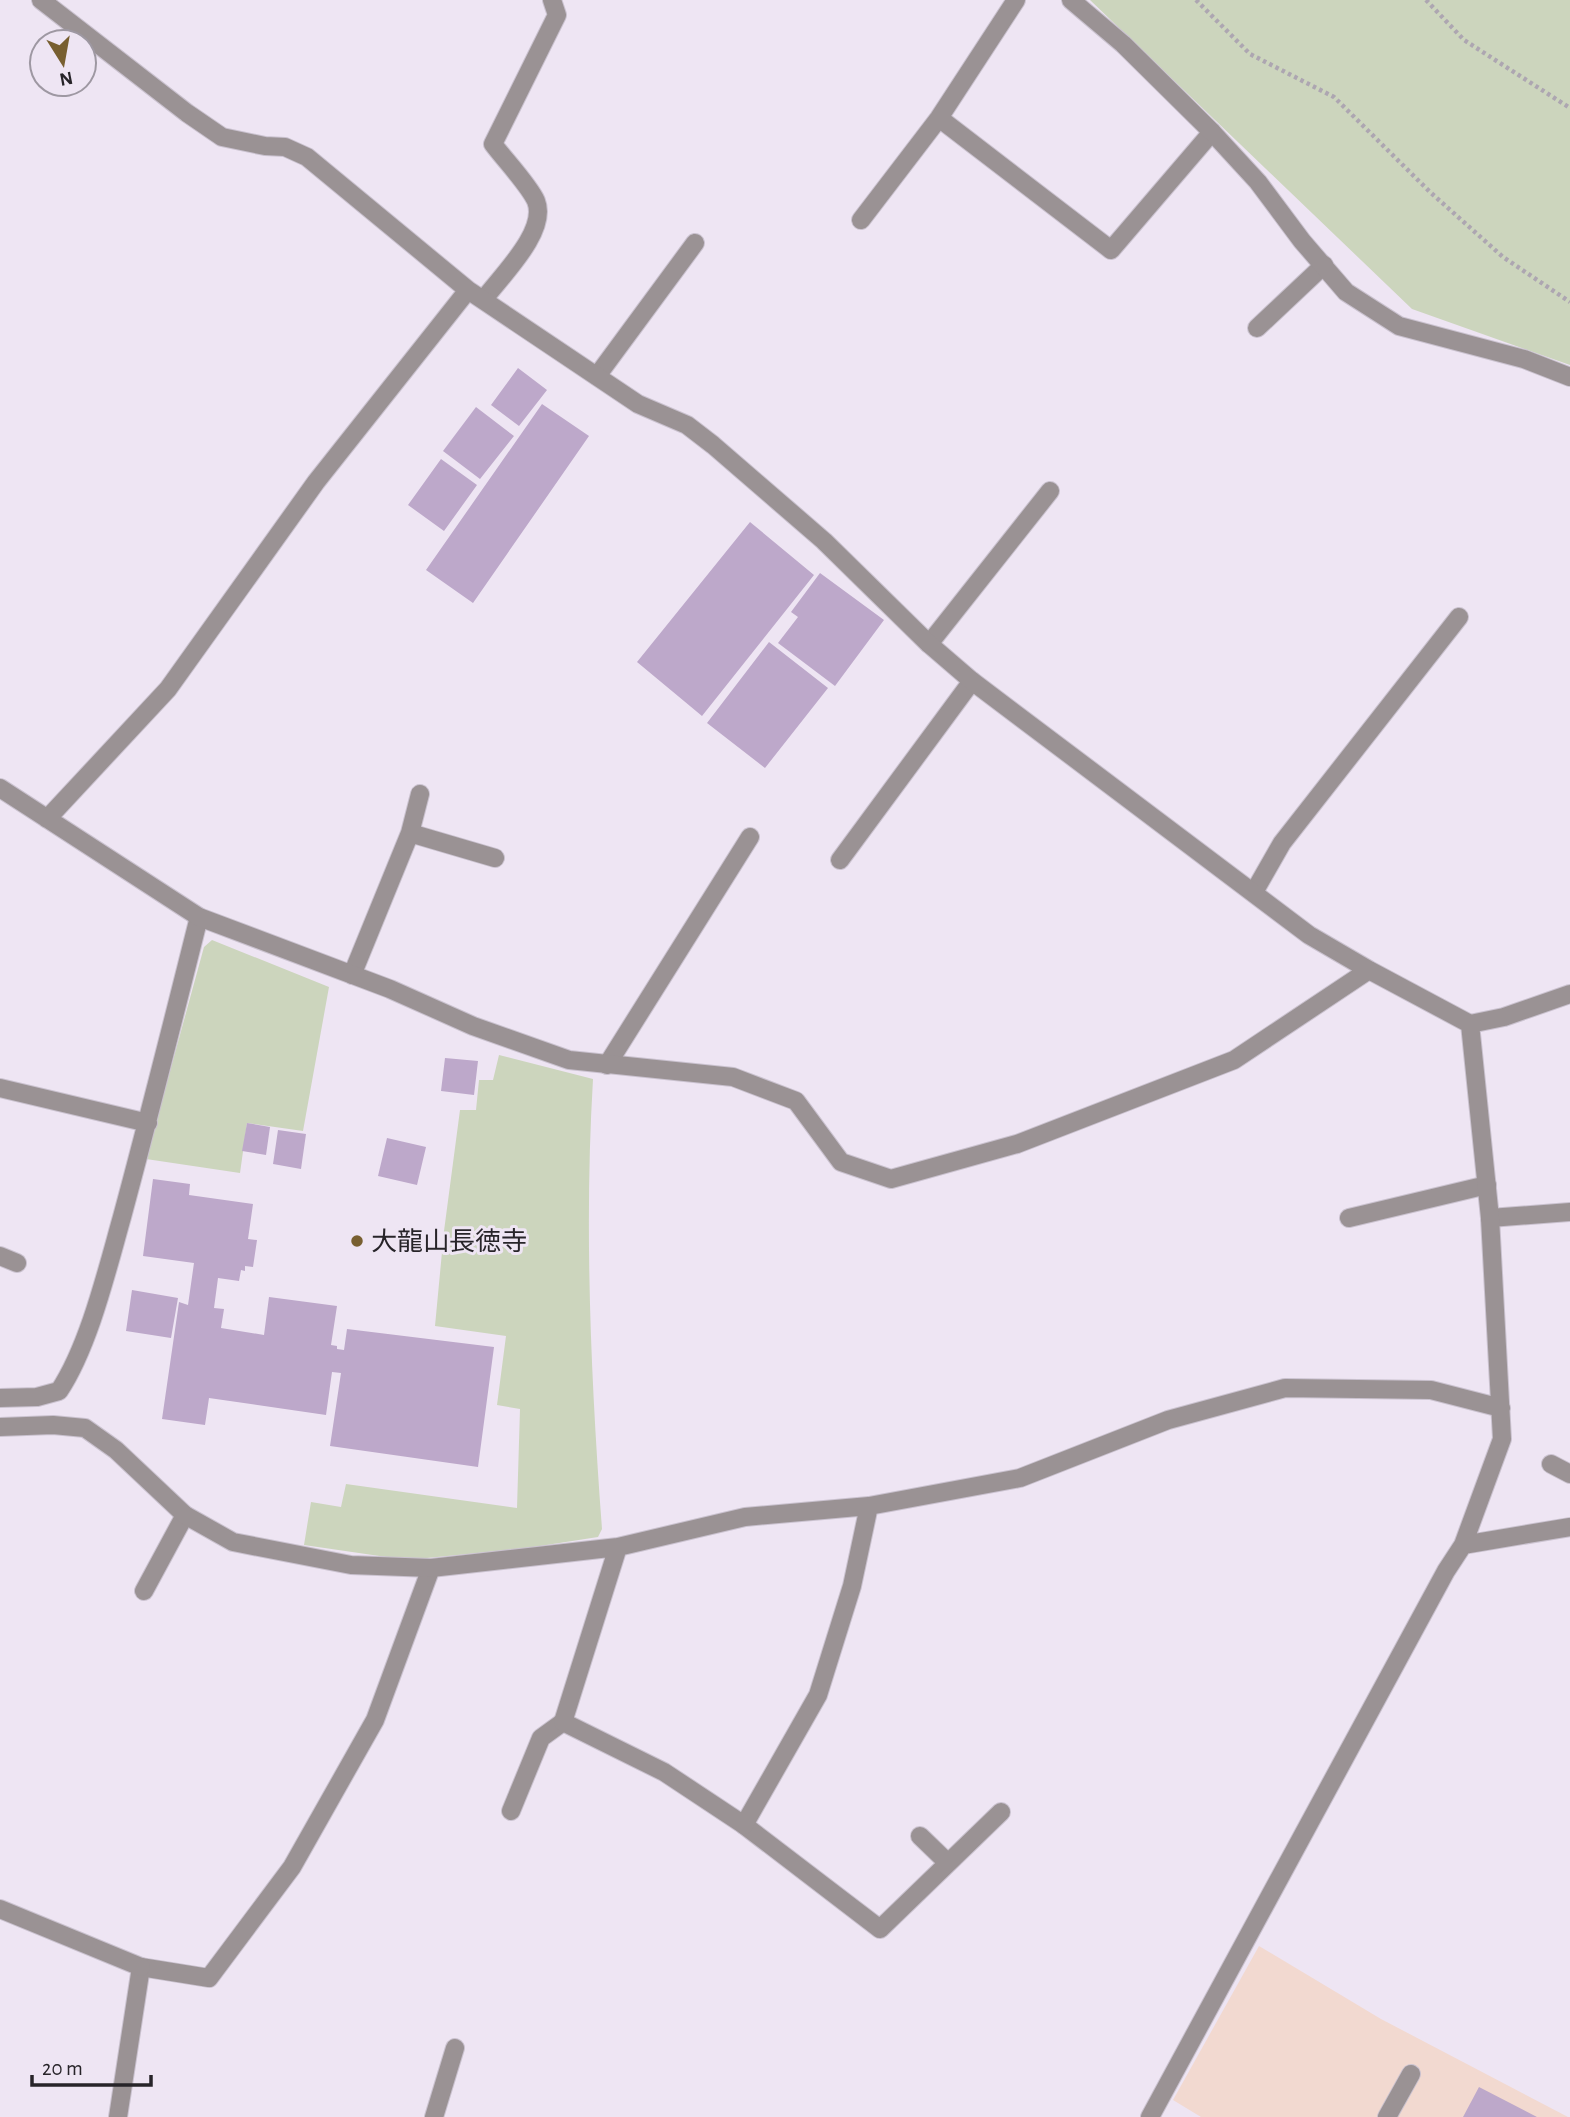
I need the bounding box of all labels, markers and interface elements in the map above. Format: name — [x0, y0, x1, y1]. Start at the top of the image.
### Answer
north arrow — [28, 28, 98, 98]
text: N — [58, 68, 74, 89]
place label: 大龍山長徳寺 — [371, 1228, 527, 1255]
marker: 大龍山長徳寺 — [349, 1233, 365, 1249]
scale bar — [32, 2044, 150, 2088]
text: 20 m — [42, 2058, 83, 2079]

